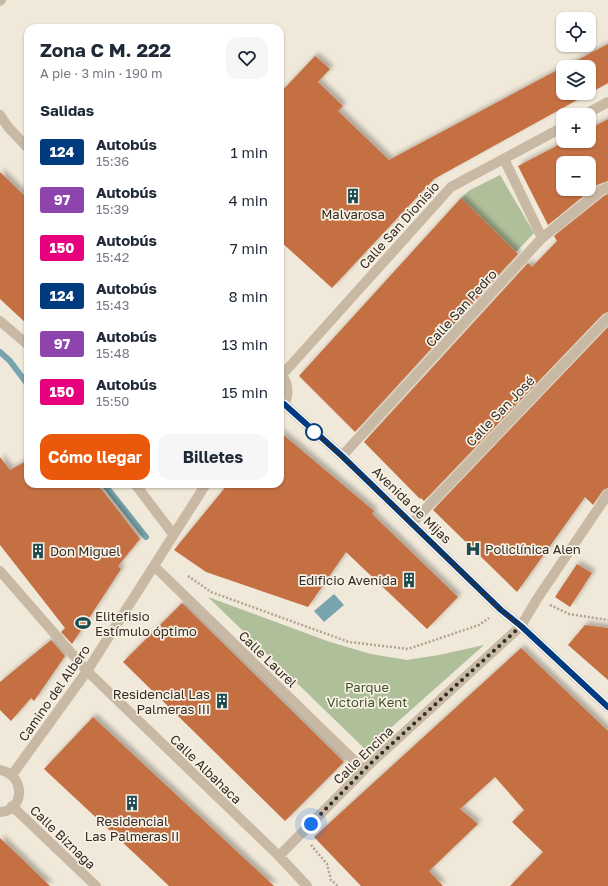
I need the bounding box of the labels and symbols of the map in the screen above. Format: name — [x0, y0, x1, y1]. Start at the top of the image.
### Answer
street label: Calle San Dionisio — [356, 178, 443, 272]
building icon: Malvarosa — [344, 187, 362, 205]
place label: Malvarosa — [321, 206, 385, 222]
street label: Calle San Pedro — [422, 266, 500, 350]
street label: Calle San José — [462, 373, 538, 449]
unlabelled marker — [305, 423, 323, 441]
street label: Avenida de Mijas — [369, 463, 455, 547]
hospital icon: Policlínica Alen — [464, 540, 482, 558]
place label: Policlínica Alen — [485, 541, 581, 557]
building icon: Don Miguel — [29, 542, 47, 560]
place label: Don Miguel — [50, 543, 120, 559]
building icon: Edificio Avenida — [400, 571, 418, 589]
place label: Edificio Avenida — [299, 572, 397, 588]
place label: Elitefisio Estímulo óptimo — [95, 608, 197, 639]
sports icon: Elitefisio Estímulo óptimo — [74, 614, 92, 632]
street label: Calle Laurel — [236, 627, 300, 691]
street label: Camino del Albero — [15, 642, 93, 744]
park label: Parque Victoria Kent — [327, 679, 407, 710]
place label: Residencial Las Palmeras III — [113, 686, 210, 717]
building icon: Residencial Las Palmeras III — [213, 692, 231, 710]
street label: Calle Encina — [330, 723, 396, 787]
street label: Calle Albahaca — [167, 731, 245, 807]
building icon: Residencial Las Palmeras II — [123, 794, 141, 812]
street label: Calle Biznaga — [27, 802, 99, 872]
place label: Residencial Las Palmeras II — [85, 813, 179, 844]
your location — [301, 814, 321, 834]

